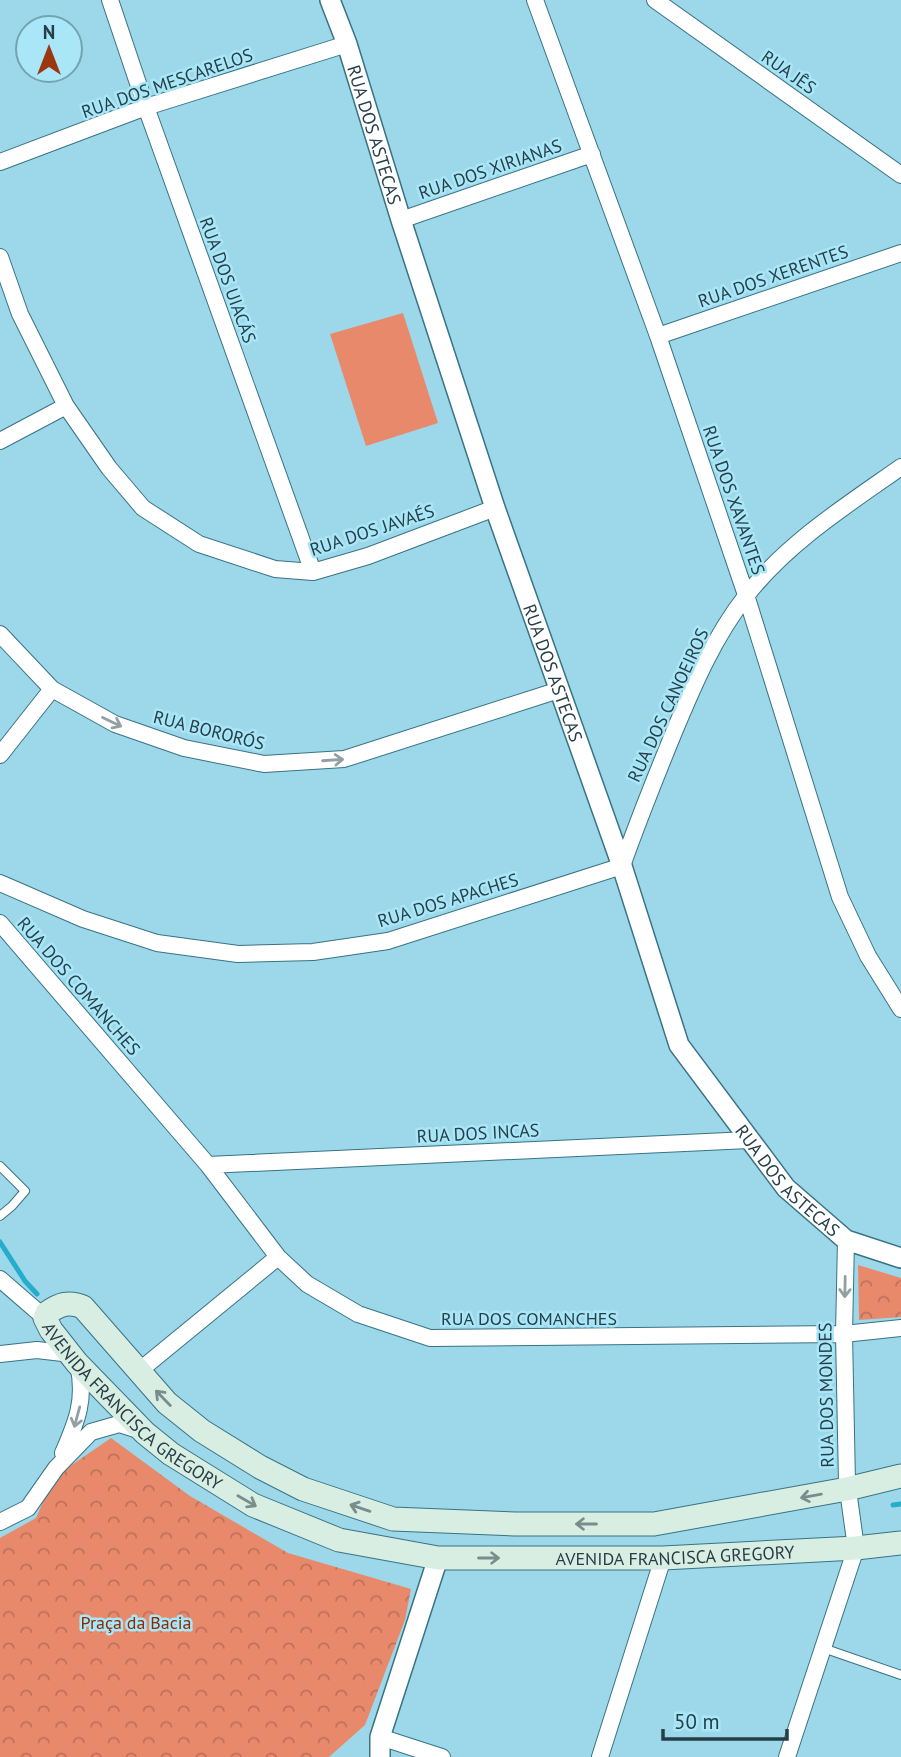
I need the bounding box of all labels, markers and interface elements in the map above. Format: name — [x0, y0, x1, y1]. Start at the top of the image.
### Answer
north arrow — [14, 14, 84, 84]
text: N — [43, 20, 55, 44]
street label: RUA DOS MESCARELOS — [78, 43, 256, 123]
street label: RUA JÊS — [757, 45, 821, 99]
street label: RUA DOS ASTECAS — [343, 62, 407, 207]
street label: RUA DOS XIRIANAS — [415, 134, 565, 204]
street label: RUA DOS UIACÁS — [195, 214, 261, 346]
street label: RUA DOS XERENTES — [695, 240, 851, 312]
street label: RUA DOS XAVANTES — [698, 422, 770, 578]
street label: RUA DOS JAVAÉS — [307, 499, 437, 561]
street label: RUA DOS ASTECAS — [518, 601, 588, 745]
street label: RUA DOS CANOEIROS — [622, 625, 714, 785]
street label: RUA BORORÓS — [151, 705, 267, 755]
one-way arrow — [101, 715, 122, 729]
one-way arrow — [321, 753, 344, 766]
street label: RUA DOS APACHES — [375, 868, 521, 932]
street label: RUA DOS COMANCHES — [13, 912, 145, 1060]
street label: RUA DOS INCAS — [416, 1118, 540, 1148]
street label: RUA DOS ASTECAS — [731, 1120, 845, 1241]
one-way arrow — [838, 1275, 852, 1298]
street label: RUA DOS COMANCHES — [441, 1307, 617, 1330]
street label: AVENIDA FRANCISCA GREGORY — [37, 1318, 227, 1495]
street label: RUA DOS MONDES — [813, 1322, 839, 1468]
one-way arrow — [155, 1390, 172, 1407]
one-way arrow — [70, 1405, 83, 1428]
one-way arrow — [800, 1490, 822, 1503]
one-way arrow — [236, 1495, 257, 1508]
one-way arrow — [349, 1501, 371, 1514]
one-way arrow — [574, 1517, 597, 1531]
street label: AVENIDA FRANCISCA GREGORY — [555, 1540, 795, 1570]
one-way arrow — [478, 1551, 501, 1565]
park label: Praça da Bacia — [80, 1611, 192, 1634]
scale bar — [663, 1698, 787, 1742]
text: 50 m — [674, 1708, 720, 1735]

